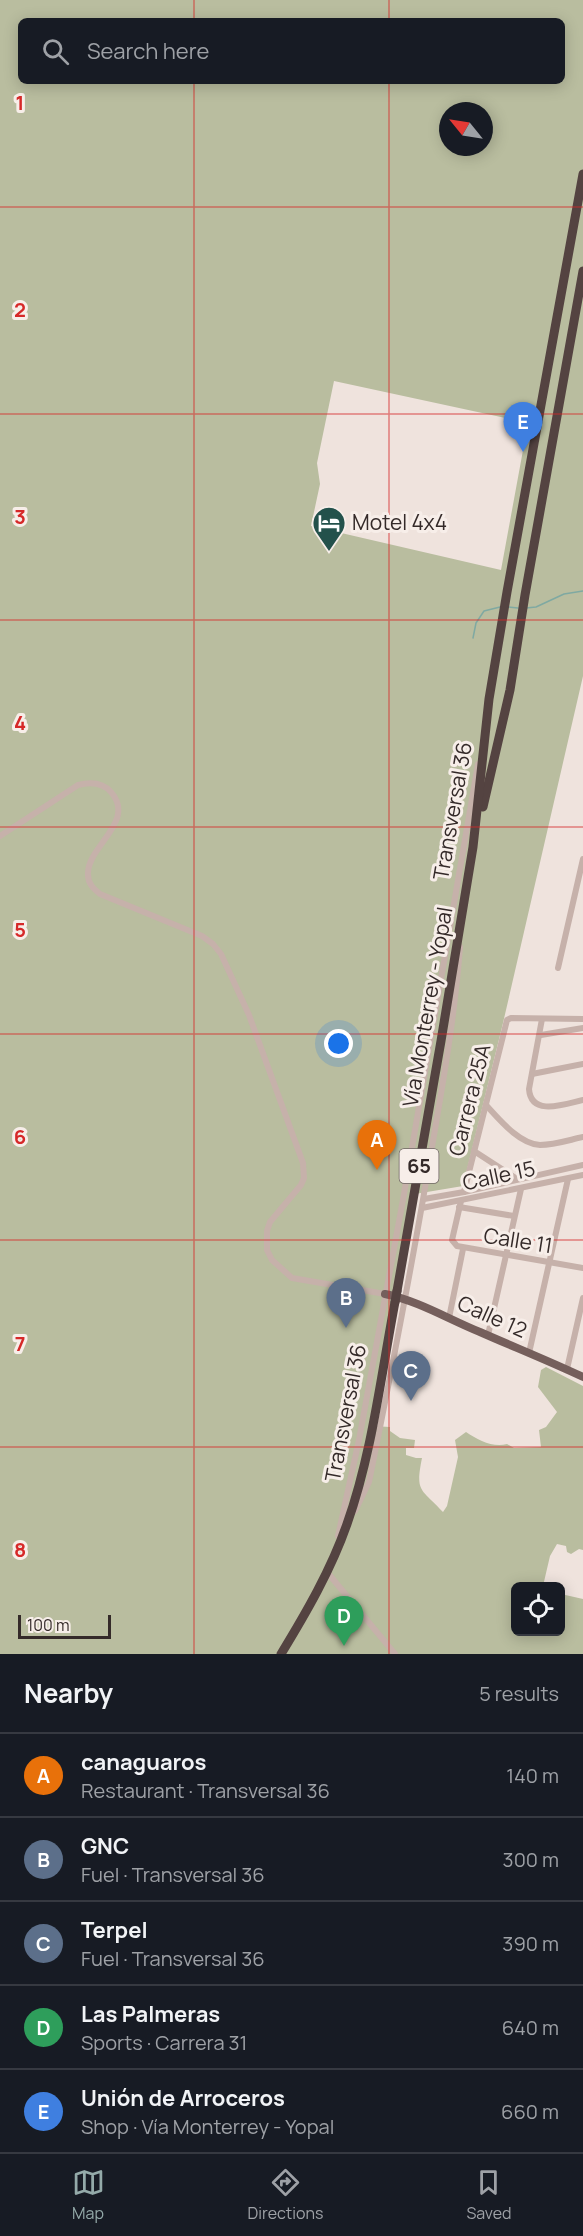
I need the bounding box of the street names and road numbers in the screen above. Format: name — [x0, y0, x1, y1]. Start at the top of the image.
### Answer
street label: Transversal 36 — [426, 740, 478, 882]
street label: Vía Monterrey - Yopal — [396, 905, 458, 1109]
street label: Carrera 25A — [442, 1041, 496, 1159]
road number: 65 — [400, 1149, 438, 1183]
street label: Calle 15 — [460, 1154, 538, 1196]
street label: Calle 11 — [482, 1221, 555, 1259]
street label: Calle 12 — [453, 1288, 532, 1344]
street label: Transversal 36 — [318, 1342, 372, 1484]

